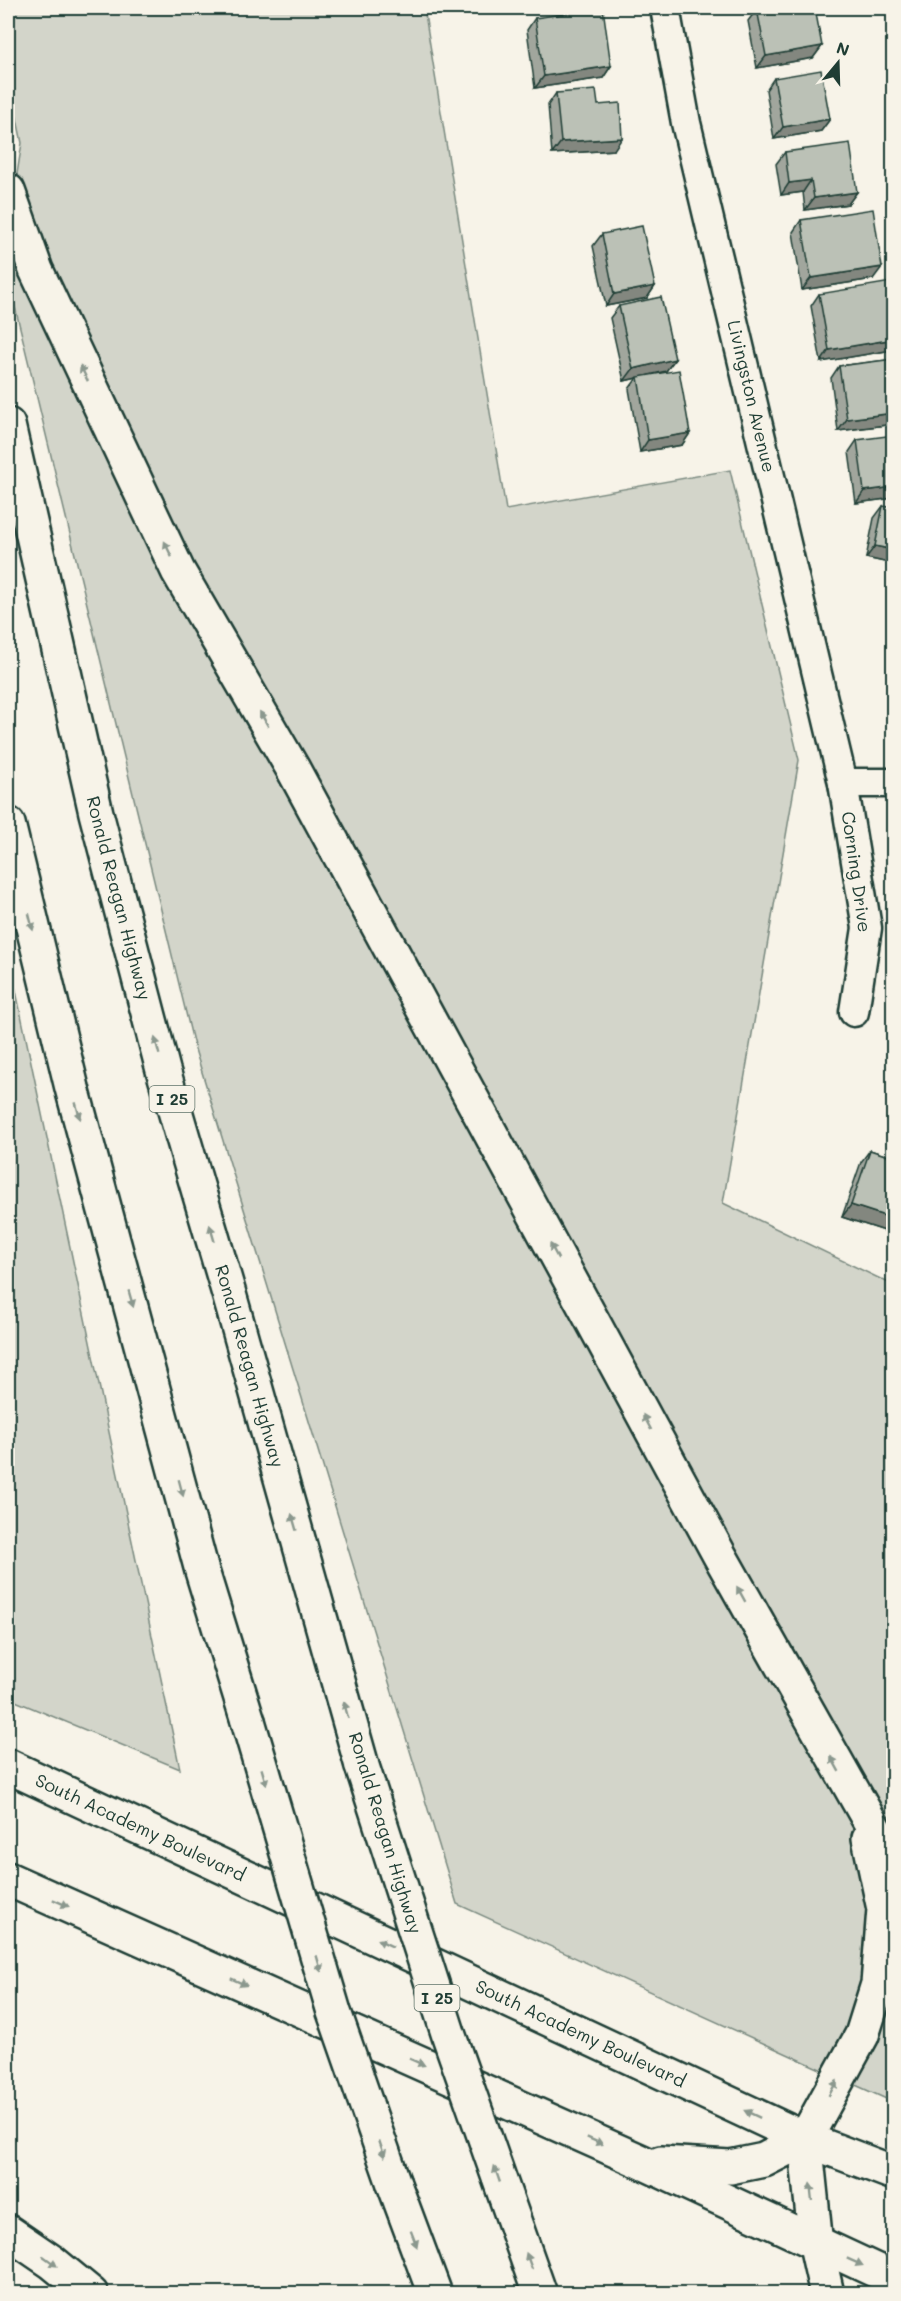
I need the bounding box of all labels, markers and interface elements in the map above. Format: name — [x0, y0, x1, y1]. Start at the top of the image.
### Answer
north arrow — [808, 33, 868, 93]
text: N — [834, 36, 852, 60]
street label: Livingston Avenue — [722, 318, 782, 475]
one-way arrow — [80, 364, 89, 381]
one-way arrow — [163, 541, 172, 558]
one-way arrow — [259, 710, 269, 727]
street label: Ronald Reagan Highway — [82, 794, 157, 1003]
street label: Corning Drive — [837, 810, 877, 934]
one-way arrow — [26, 913, 36, 931]
one-way arrow — [152, 1037, 161, 1055]
road number: I 25 — [150, 1086, 195, 1112]
one-way arrow — [74, 1102, 84, 1120]
one-way arrow — [206, 1224, 216, 1242]
one-way arrow — [549, 1242, 559, 1259]
street label: Ronald Reagan Highway — [210, 1262, 290, 1470]
one-way arrow — [126, 1290, 136, 1308]
one-way arrow — [642, 1414, 652, 1431]
one-way arrow — [176, 1478, 186, 1497]
one-way arrow — [289, 1513, 298, 1531]
one-way arrow — [736, 1585, 746, 1602]
one-way arrow — [341, 1700, 351, 1719]
street label: Ronald Reagan Highway — [344, 1729, 428, 1937]
one-way arrow — [830, 1755, 840, 1772]
street label: South Academy Boulevard — [32, 1767, 250, 1887]
one-way arrow — [260, 1768, 269, 1786]
one-way arrow — [52, 1899, 70, 1908]
one-way arrow — [377, 1938, 394, 1947]
one-way arrow — [315, 1955, 324, 1973]
street label: South Academy Boulevard — [472, 1973, 690, 2093]
one-way arrow — [230, 1978, 248, 1988]
road number: I 25 — [414, 1985, 460, 2011]
one-way arrow — [409, 2057, 427, 2067]
one-way arrow — [828, 2079, 838, 2096]
one-way arrow — [744, 2110, 761, 2119]
one-way arrow — [587, 2136, 605, 2146]
one-way arrow — [377, 2140, 387, 2158]
one-way arrow — [492, 2165, 502, 2183]
one-way arrow — [806, 2183, 816, 2202]
one-way arrow — [410, 2230, 420, 2248]
one-way arrow — [523, 2252, 533, 2270]
one-way arrow — [42, 2255, 58, 2267]
one-way arrow — [846, 2257, 864, 2267]

